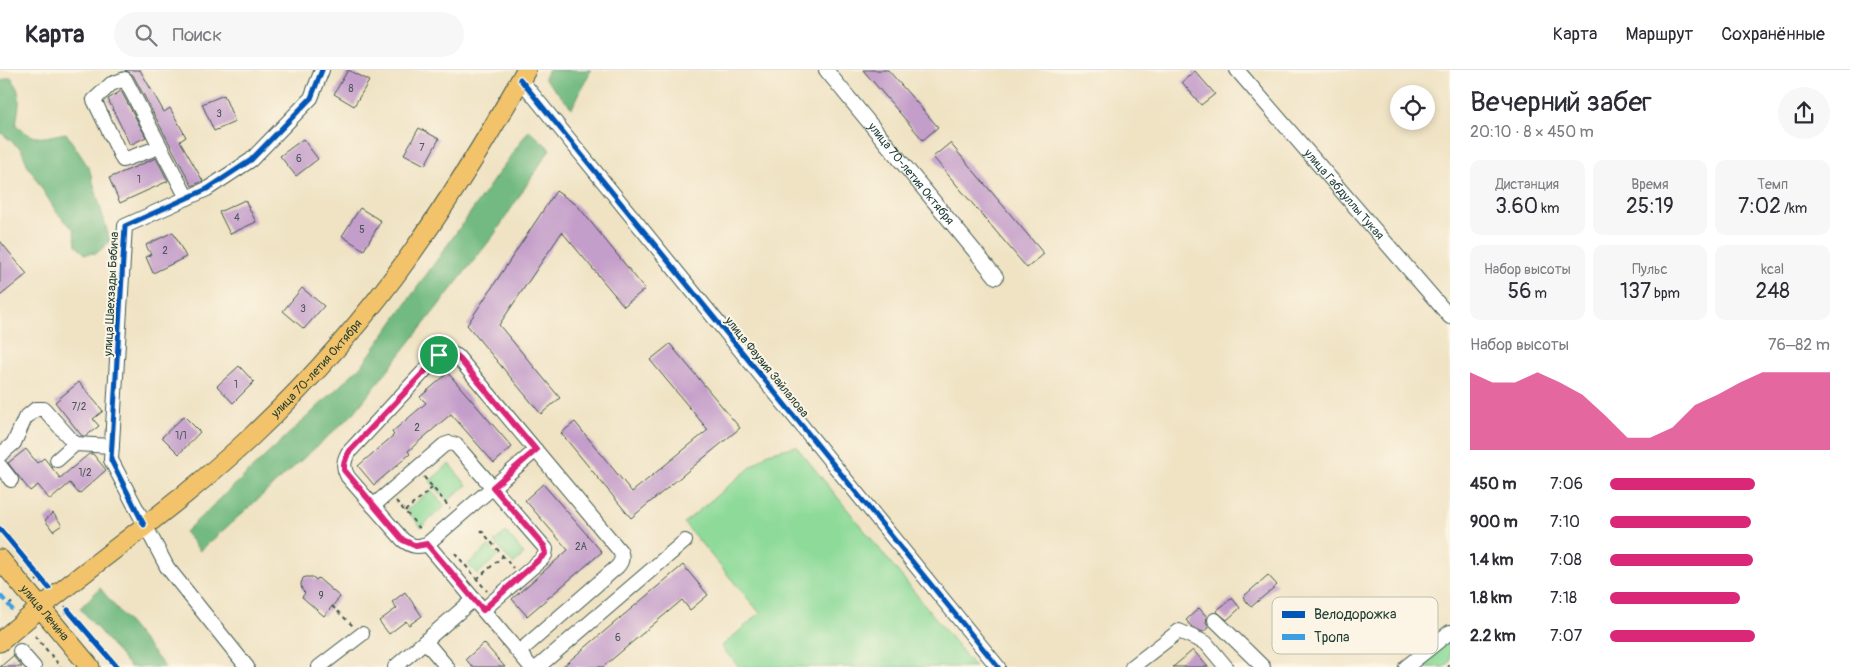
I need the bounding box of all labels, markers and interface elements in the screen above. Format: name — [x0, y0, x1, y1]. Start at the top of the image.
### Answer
search box — [114, 12, 464, 57]
text: Карта — [25, 20, 84, 49]
icon: search — [132, 21, 160, 49]
text: Поиск — [172, 23, 222, 47]
text: Карта — [1553, 23, 1597, 46]
text: Маршрут — [1625, 23, 1693, 46]
text: Сохранённые — [1721, 23, 1825, 46]
house number: 8 — [348, 83, 354, 95]
map controls — [1390, 85, 1435, 130]
button: locate — [1390, 85, 1435, 130]
text: Вечерний забег — [1470, 85, 1652, 120]
button: share — [1778, 87, 1830, 139]
house number: 3 — [216, 108, 222, 120]
street label: улица 70-летия Октября — [864, 119, 957, 228]
text: 20:10 · 8 × 450 m — [1470, 122, 1594, 142]
house number: 7 — [419, 142, 425, 154]
street label: улица Габдуллы Тукая — [1300, 145, 1387, 243]
house number: 6 — [296, 153, 302, 165]
house number: 1 — [137, 174, 141, 186]
text: Дистанция — [1496, 176, 1559, 193]
text: Время — [1631, 176, 1669, 193]
text: Темп — [1757, 176, 1788, 193]
text: 3.60 — [1495, 193, 1538, 220]
text: 25:19 — [1626, 193, 1674, 220]
text: 7:02 — [1738, 193, 1781, 220]
text: km — [1538, 200, 1559, 217]
text: /km — [1781, 200, 1807, 217]
house number: 4 — [234, 212, 240, 224]
house number: 5 — [359, 224, 365, 236]
street label: улица Шаехзады Бабича — [101, 231, 122, 358]
house number: 2 — [162, 245, 168, 257]
text: Набор высоты — [1484, 261, 1571, 278]
text: Пульс — [1632, 261, 1668, 278]
text: kcal — [1761, 261, 1784, 278]
text: 56 — [1508, 278, 1531, 305]
text: 137 — [1620, 278, 1651, 305]
text: 248 — [1755, 278, 1790, 305]
text: m — [1531, 285, 1547, 302]
text: bpm — [1651, 285, 1680, 302]
house number: 3 — [300, 303, 306, 315]
street label: улица Фаузия Зайлалова — [721, 313, 812, 421]
street label: улица 70-летия Октября — [268, 316, 366, 422]
pin — [418, 334, 460, 376]
text: Набор высоты — [1470, 335, 1569, 355]
text: 76–82 m — [1768, 335, 1830, 355]
icon: arrive — [425, 341, 453, 369]
house number: 1 — [234, 379, 238, 391]
house number: 7/2 — [72, 401, 87, 413]
house number: 2 — [414, 422, 420, 434]
house number: 1/1 — [175, 430, 187, 442]
house number: 1/2 — [78, 467, 92, 479]
text: 450 m — [1470, 474, 1517, 494]
text: 7:06 — [1550, 474, 1583, 494]
text: 900 m — [1470, 512, 1518, 532]
text: 7:10 — [1550, 512, 1580, 532]
house number: 2А — [575, 541, 588, 553]
text: 1.4 km — [1470, 550, 1513, 570]
text: 7:08 — [1550, 550, 1582, 570]
street label: улица Ленина — [16, 581, 72, 645]
text: 1.8 km — [1470, 588, 1512, 608]
text: 7:18 — [1550, 588, 1577, 608]
house number: 9 — [318, 590, 324, 602]
legend — [1272, 597, 1438, 654]
text: Велодорожка — [1314, 606, 1396, 623]
text: 2.2 km — [1470, 626, 1516, 646]
text: 7:07 — [1550, 626, 1582, 646]
text: Тропа — [1314, 629, 1350, 646]
house number: 6 — [615, 632, 621, 644]

